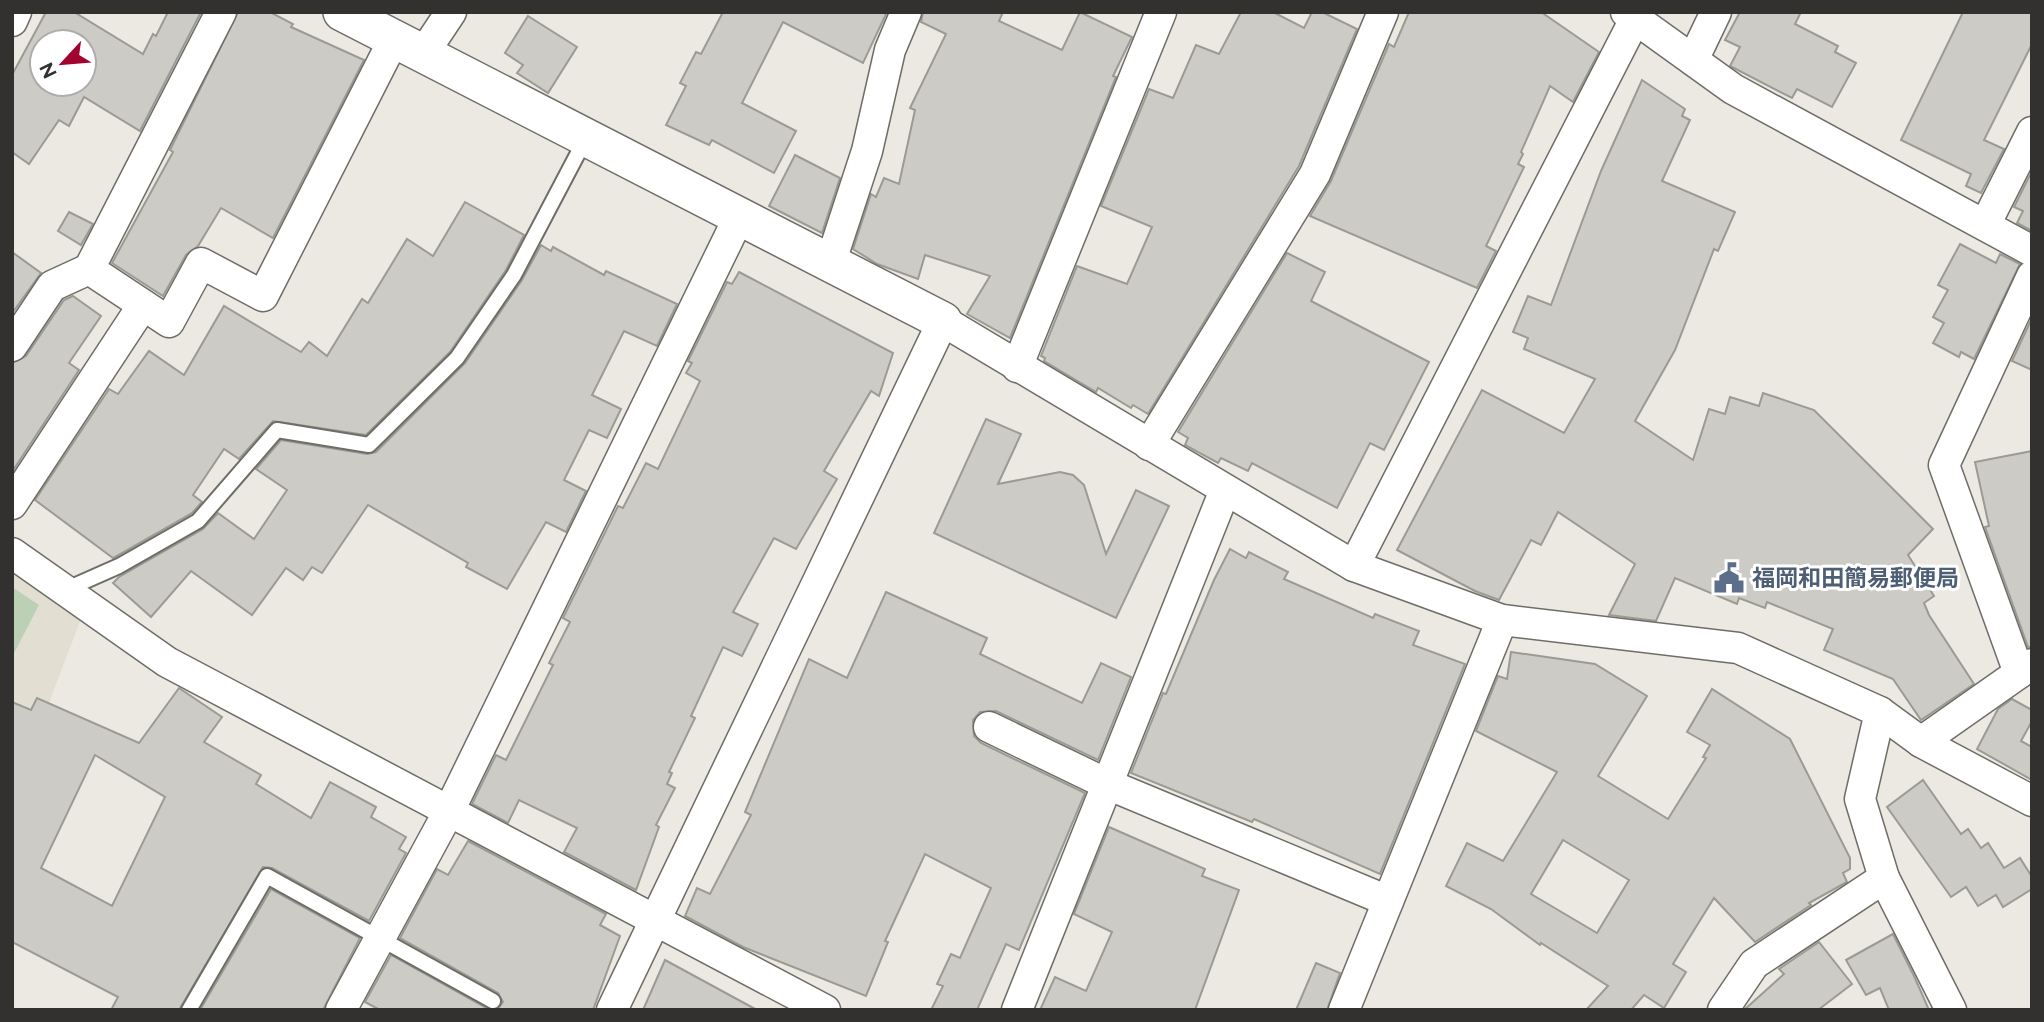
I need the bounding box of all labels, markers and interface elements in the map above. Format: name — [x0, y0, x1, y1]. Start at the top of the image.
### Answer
north arrow — [28, 28, 98, 98]
text: N — [35, 59, 61, 82]
public building icon: 福岡和田簡易郵便局 — [1712, 561, 1746, 595]
place label: 福岡和田簡易郵便局 — [1752, 564, 1959, 591]

